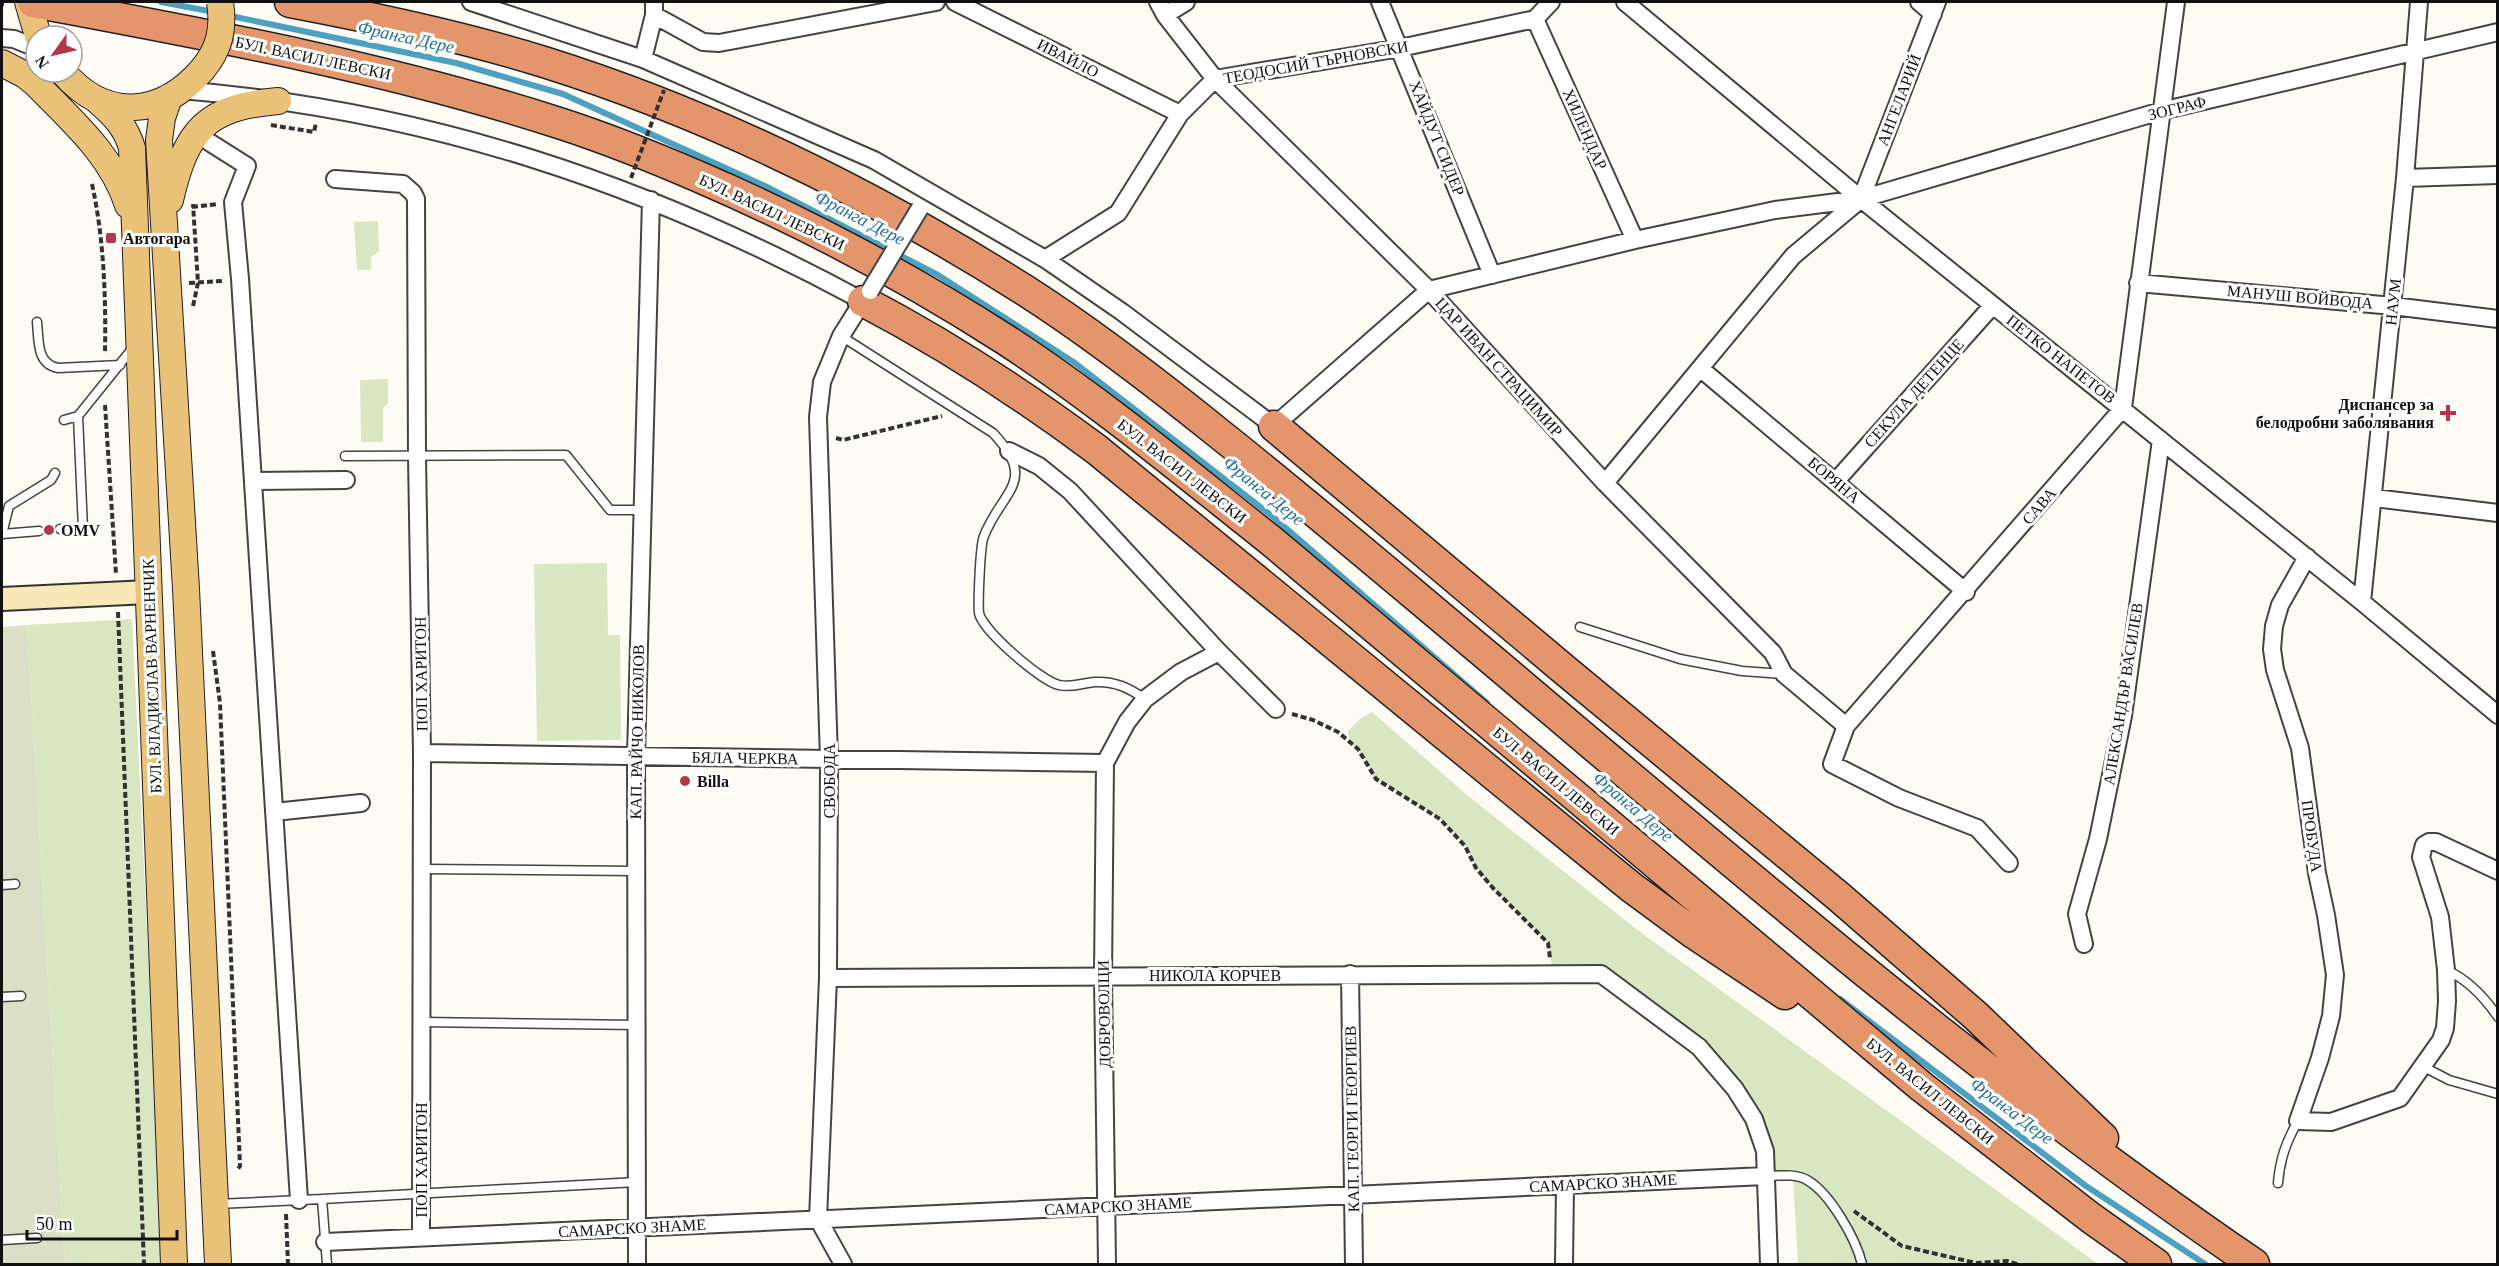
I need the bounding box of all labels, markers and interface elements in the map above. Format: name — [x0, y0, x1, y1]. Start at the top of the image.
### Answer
water label: Франга Дере — [356, 17, 456, 57]
north arrow — [24, 24, 84, 84]
street label: БУЛ. ВАСИЛ ЛЕВСКИ — [234, 33, 393, 83]
street label: ИВАЙЛО — [1034, 34, 1102, 81]
street label: ТЕОДОСИЙ ТЪРНОВСКИ — [1222, 36, 1410, 88]
street label: АНГЕЛАРИЙ — [1873, 51, 1924, 148]
text: N — [31, 52, 52, 72]
street label: ХАЙДУТ СИДЕР — [1405, 78, 1469, 199]
street label: ХИЛЕНДАР — [1559, 86, 1610, 173]
street label: ЗОГРАФ — [2146, 93, 2208, 123]
street label: БУЛ. ВАСИЛ ЛЕВСКИ — [696, 171, 848, 253]
water label: Франга Дере — [812, 187, 908, 249]
place label: Автогара — [123, 230, 191, 248]
marker: Автогара — [104, 231, 118, 245]
street label: НАУМ — [2382, 278, 2404, 326]
street label: MАНУШ ВОЙВОДА — [2226, 281, 2374, 313]
street label: ЦАР ИВАН СТРАЦИМИР — [1431, 294, 1566, 441]
street label: ПЕТКО НАПЕТОВ — [2003, 311, 2119, 407]
street label: СЕКУЛА ДЕТЕНЦЕ — [1861, 335, 1968, 451]
place label: Диспансер за белодробни заболявания — [2256, 396, 2434, 432]
marker: Диспансер за белодробни заболявания — [2439, 404, 2457, 422]
street label: БУЛ. ВАСИЛ ЛЕВСКИ — [1114, 415, 1250, 527]
water label: Франга Дере — [1219, 452, 1309, 530]
street label: БОРЯНА — [1805, 453, 1864, 507]
street label: САВА — [2019, 484, 2060, 528]
place label: OMV — [61, 522, 101, 539]
marker: OMV — [42, 523, 56, 537]
street label: БУЛ. ВЛАДИСЛАВ ВАРНЕНЧИК — [139, 558, 166, 794]
street label: АЛЕКСАНДЪР ВАСИЛЕВ — [2100, 602, 2147, 787]
street label: ПОП ХАРИТОН — [411, 616, 431, 732]
street label: КАП. РАЙЧО НИКОЛОВ — [626, 644, 647, 820]
street label: БУЛ. ВАСИЛ ЛЕВСКИ — [1490, 723, 1623, 839]
street label: СВОБОДА — [821, 743, 839, 819]
street label: БЯЛА ЧЕРКВА — [692, 749, 799, 767]
water label: Франга Дере — [1589, 768, 1677, 846]
place label: Billa — [697, 773, 729, 790]
marker: Billa — [678, 774, 692, 788]
street label: ПРOБУДA — [2298, 799, 2326, 874]
street label: ДОБРОВОЛЦИ — [1095, 960, 1114, 1068]
street label: НИКОЛА КОРЧЕВ — [1149, 967, 1281, 984]
street label: КАП. ГЕОРГИ ГЕОРГИЕВ — [1342, 1025, 1362, 1213]
street label: БУЛ. ВАСИЛ ЛЕВСКИ — [1863, 1034, 1997, 1148]
water label: Франга Дере — [1967, 1073, 2057, 1149]
street label: ПОП ХАРИТОН — [413, 1102, 430, 1217]
street label: САМАРСКО ЗНАМЕ — [1529, 1171, 1677, 1195]
street label: САМАРСКО ЗНАМЕ — [1044, 1194, 1192, 1218]
scale bar — [27, 1203, 177, 1241]
text: 50 m — [36, 1214, 73, 1234]
street label: САМАРСКО ЗНАМЕ — [558, 1216, 706, 1240]

